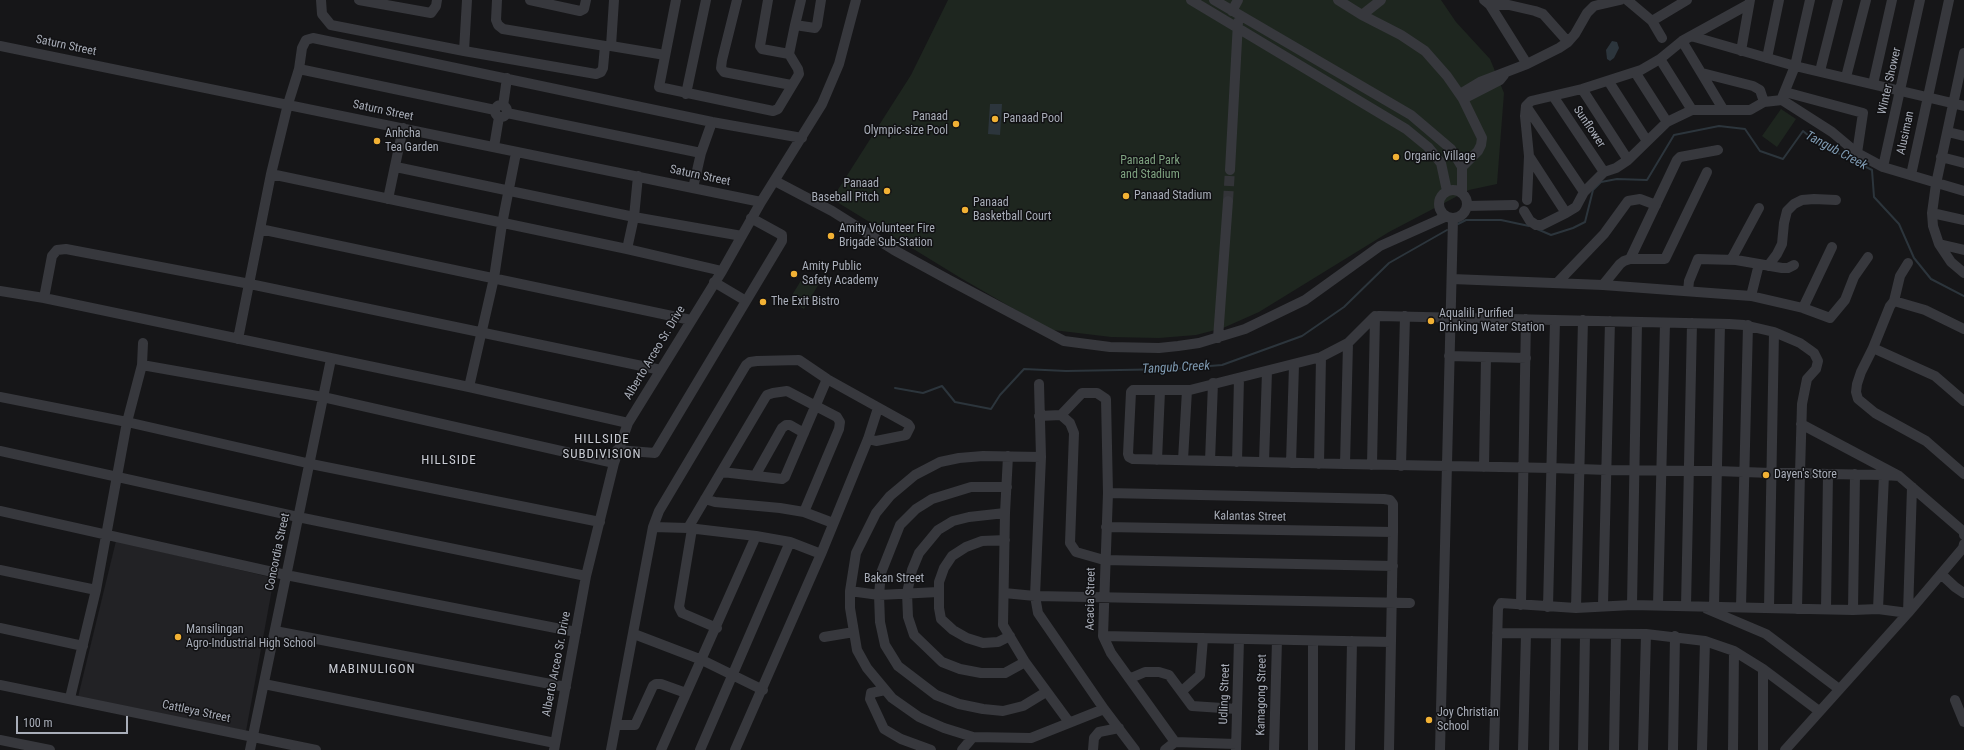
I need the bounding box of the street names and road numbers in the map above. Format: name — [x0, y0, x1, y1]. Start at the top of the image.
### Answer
street label: Saturn Street — [34, 33, 98, 59]
street label: Winter Shower — [1875, 46, 1905, 116]
street label: Saturn Street — [351, 98, 415, 124]
street label: Sunflower — [1570, 103, 1608, 151]
street label: Alusiman — [1894, 110, 1918, 156]
street label: Saturn Street — [668, 163, 732, 189]
street label: Alberto Arceo Sr. Drive — [621, 304, 689, 402]
street label: Kalantas Street — [1214, 509, 1286, 525]
street label: Concordia Street — [263, 512, 293, 592]
street label: Acacia Street — [1083, 567, 1099, 631]
street label: Bakan Street — [864, 572, 924, 586]
street label: Alberto Arceo Sr. Drive — [540, 610, 574, 718]
street label: Kamagong Street — [1254, 654, 1270, 736]
street label: Udling Street — [1217, 663, 1233, 725]
street label: Cattleya Street — [161, 698, 231, 726]

